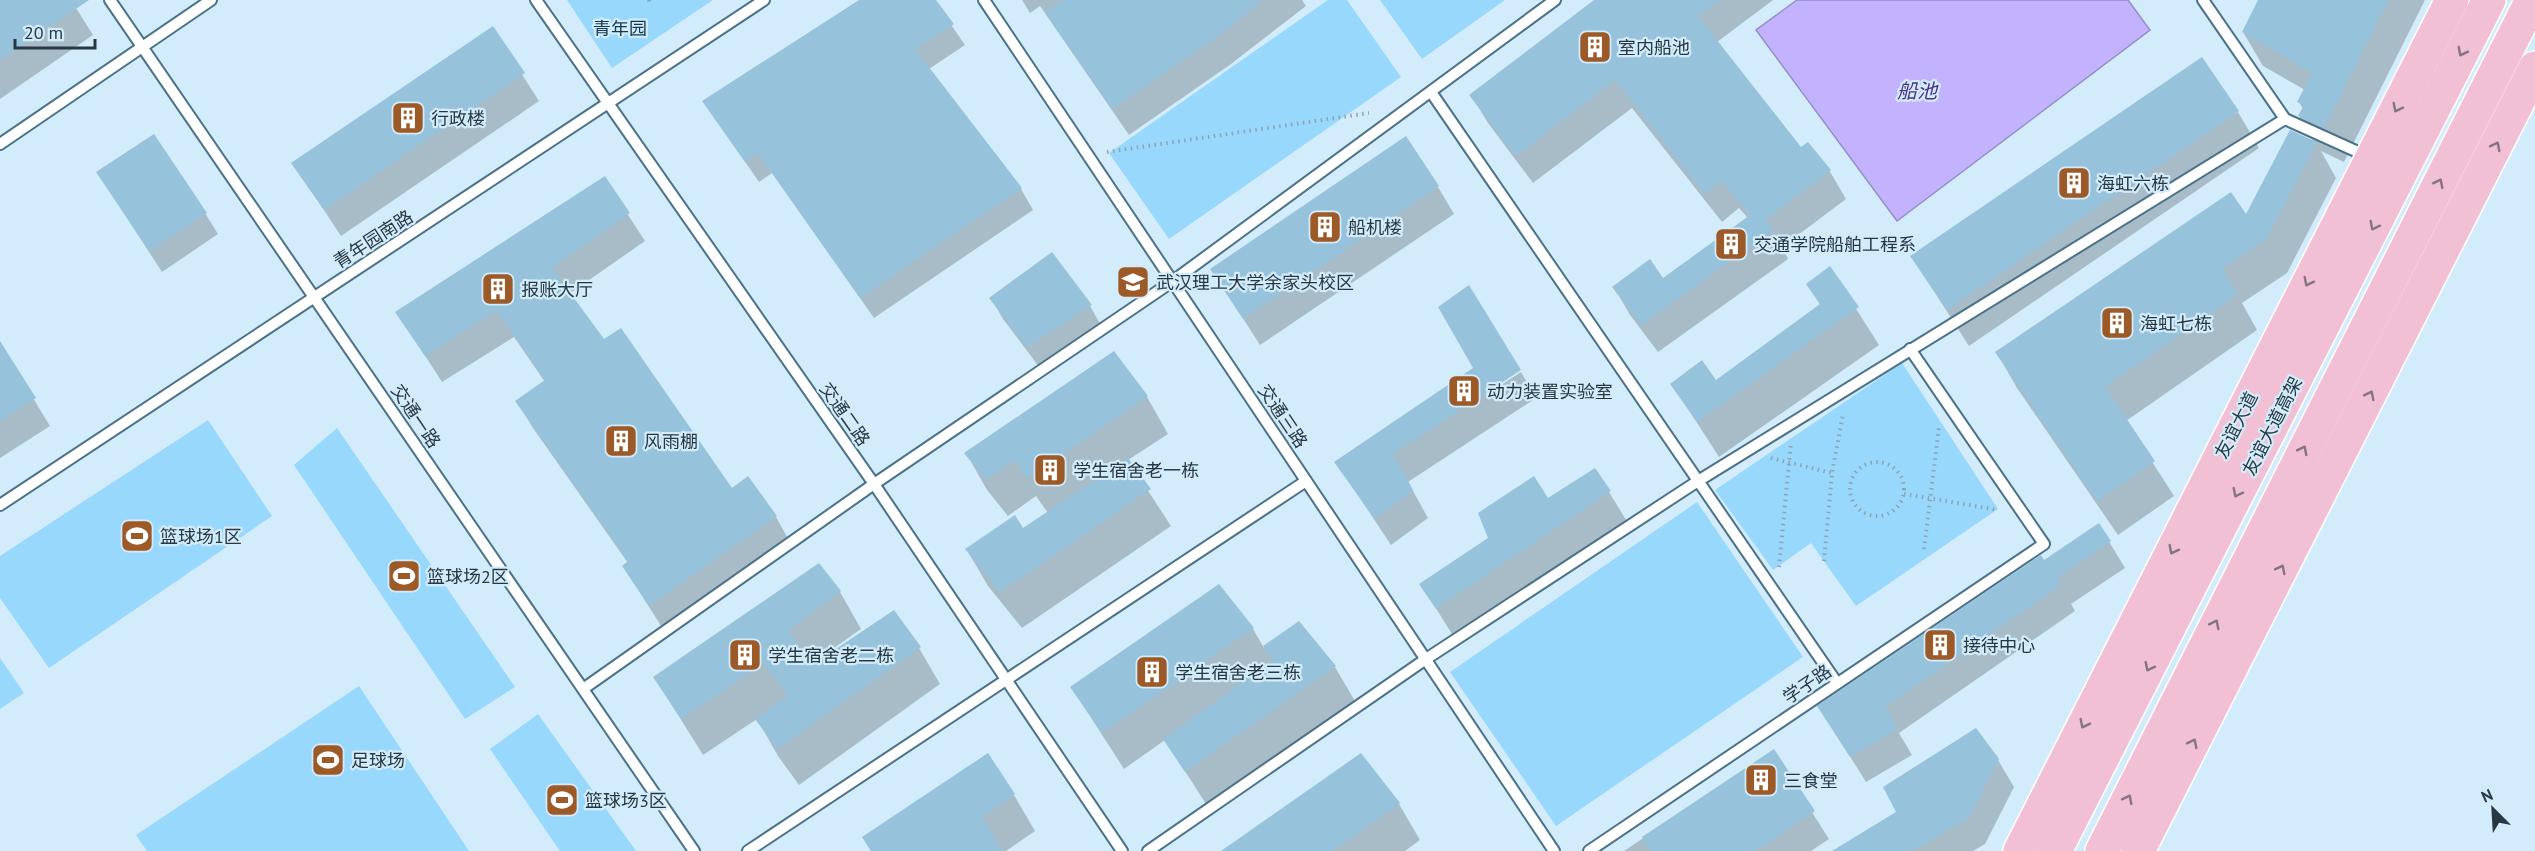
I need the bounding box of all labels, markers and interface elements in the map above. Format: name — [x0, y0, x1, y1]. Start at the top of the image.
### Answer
scale bar — [15, 12, 94, 50]
park label: 青年园 — [593, 17, 647, 40]
text: 20 m — [24, 21, 63, 44]
building icon: 室内船池 — [1577, 29, 1613, 65]
place label: 室内船池 — [1618, 36, 1690, 59]
one-way arrow — [2458, 46, 2469, 56]
water label: 船池 — [1897, 78, 1939, 104]
building icon: 行政楼 — [390, 100, 426, 136]
one-way arrow — [2392, 102, 2404, 113]
place label: 行政楼 — [431, 107, 485, 130]
one-way arrow — [2488, 141, 2500, 152]
building icon: 海虹六栋 — [2056, 165, 2092, 201]
place label: 海虹六栋 — [2097, 172, 2169, 195]
one-way arrow — [2432, 178, 2443, 189]
street label: 青年园南路 — [329, 205, 417, 273]
building icon: 船机楼 — [1307, 209, 1343, 245]
place label: 船机楼 — [1348, 216, 1402, 239]
one-way arrow — [2369, 220, 2381, 231]
building icon: 交通学院船舶工程系 — [1713, 226, 1749, 262]
place label: 交通学院船舶工程系 — [1754, 233, 1916, 256]
school or university icon: 武汉理工大学余家头校区 — [1115, 264, 1151, 300]
building icon: 报账大厅 — [480, 271, 516, 307]
place label: 武汉理工大学余家头校区 — [1156, 271, 1354, 294]
one-way arrow — [2304, 276, 2316, 287]
place label: 报账大厅 — [521, 278, 593, 301]
building icon: 海虹七栋 — [2099, 305, 2135, 341]
place label: 海虹七栋 — [2140, 312, 2212, 335]
building icon: 动力装置实验室 — [1446, 373, 1482, 409]
street label: 友谊大道高架 — [2237, 373, 2307, 479]
street label: 交通二路 — [815, 378, 875, 450]
street label: 交通一路 — [386, 380, 446, 452]
street label: 交通三路 — [1253, 380, 1313, 452]
place label: 动力装置实验室 — [1487, 380, 1613, 403]
street label: 友谊大道 — [2209, 388, 2263, 462]
one-way arrow — [2362, 390, 2374, 401]
building icon: 风雨棚 — [603, 423, 639, 459]
place label: 风雨棚 — [644, 430, 698, 453]
one-way arrow — [2296, 446, 2307, 457]
building icon: 学生宿舍老一栋 — [1032, 452, 1068, 488]
place label: 学生宿舍老一栋 — [1073, 459, 1199, 482]
one-way arrow — [2233, 487, 2245, 498]
sports icon: 篮球场1区 — [119, 518, 155, 554]
place label: 篮球场1区 — [160, 525, 242, 548]
one-way arrow — [2168, 543, 2180, 554]
sports icon: 篮球场2区 — [386, 558, 422, 594]
one-way arrow — [2274, 564, 2286, 575]
place label: 篮球场2区 — [427, 565, 509, 588]
one-way arrow — [2208, 620, 2220, 631]
building icon: 接待中心 — [1922, 627, 1958, 663]
place label: 接待中心 — [1963, 634, 2035, 657]
building icon: 学生宿舍老二栋 — [727, 637, 763, 673]
place label: 学生宿舍老二栋 — [768, 644, 894, 667]
building icon: 学生宿舍老三栋 — [1134, 654, 1170, 690]
street label: 学子路 — [1778, 659, 1836, 709]
place label: 学生宿舍老三栋 — [1175, 661, 1301, 684]
one-way arrow — [2145, 661, 2156, 671]
one-way arrow — [2080, 717, 2092, 728]
one-way arrow — [2186, 738, 2198, 749]
sports icon: 足球场 — [310, 742, 346, 778]
place label: 足球场 — [351, 749, 405, 772]
building icon: 三食堂 — [1743, 762, 1779, 798]
place label: 三食堂 — [1784, 769, 1838, 792]
north arrow — [2463, 779, 2523, 839]
sports icon: 篮球场3区 — [544, 782, 580, 818]
text: N — [2478, 784, 2496, 807]
place label: 篮球场3区 — [585, 789, 667, 812]
one-way arrow — [2120, 794, 2132, 805]

